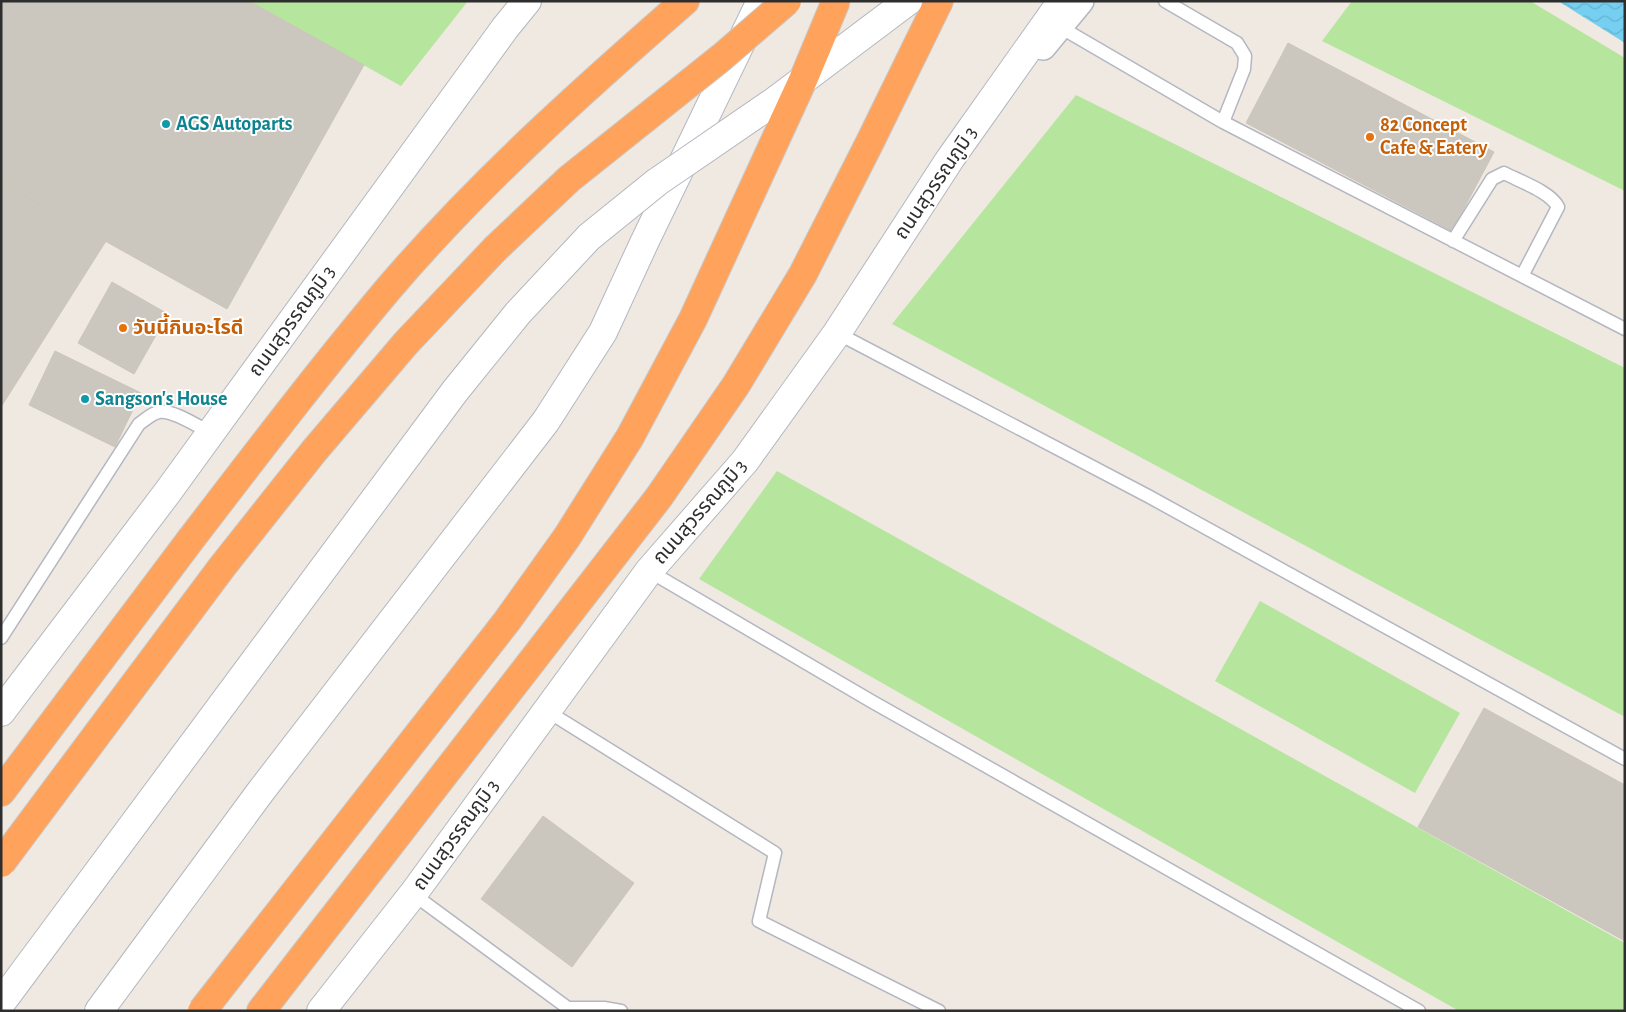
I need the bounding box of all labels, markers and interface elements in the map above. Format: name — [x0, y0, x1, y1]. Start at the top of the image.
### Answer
place label: AGS Autoparts — [176, 114, 293, 134]
place label: 82 Concept Cafe & Eatery — [1380, 115, 1487, 158]
marker: AGS Autoparts — [160, 118, 172, 130]
street label: ถนนสุวรรณภูมิ 3 — [891, 123, 983, 244]
marker: 82 Concept Cafe & Eatery — [1364, 131, 1376, 143]
street label: ถนนสุวรรณภูมิ 3 — [245, 262, 340, 381]
place label: วันนี้กินอะไรดี — [133, 313, 243, 338]
marker: วันนี้กินอะไรดี — [117, 322, 129, 334]
place label: Sangson's House — [95, 389, 227, 409]
marker: Sangson's House — [79, 393, 91, 405]
street label: ถนนสุวรรณภูมิ 3 — [649, 456, 752, 569]
street label: ถนนสุวรรณภูมิ 3 — [409, 776, 504, 895]

